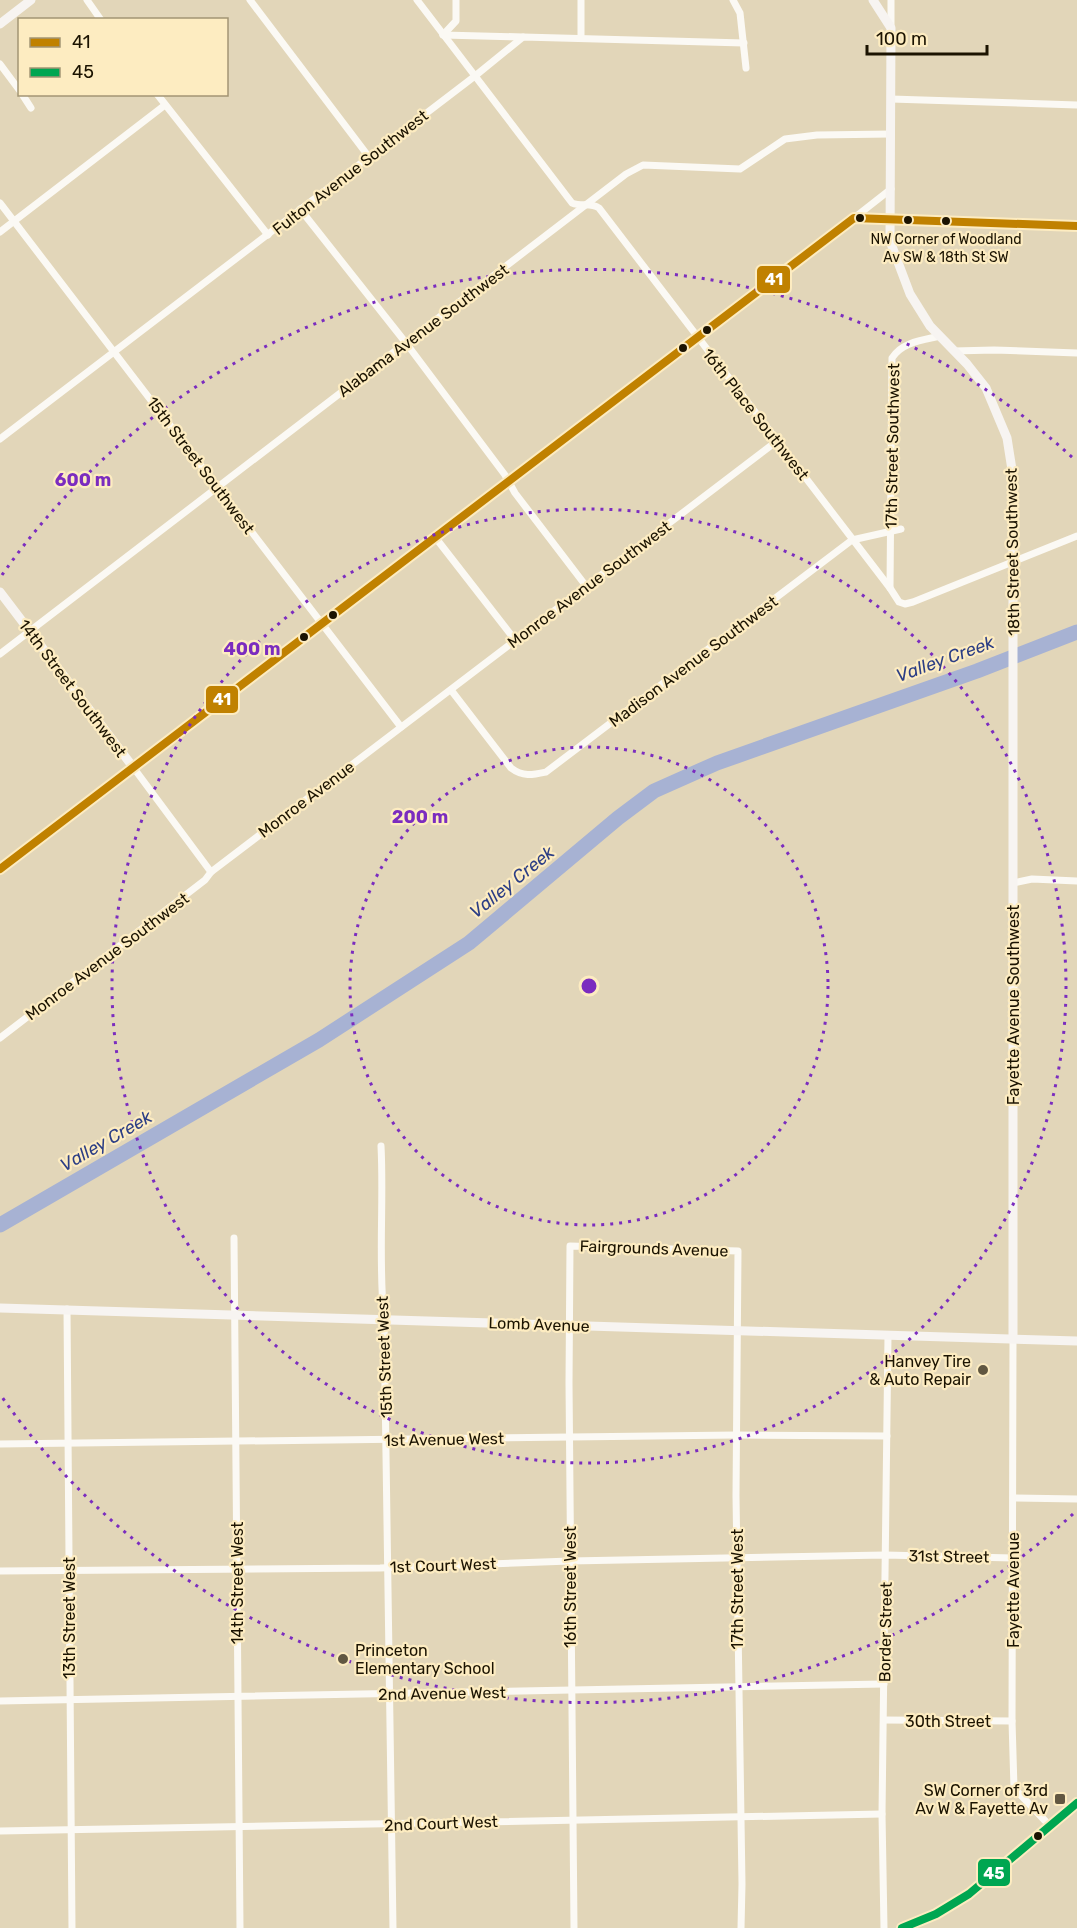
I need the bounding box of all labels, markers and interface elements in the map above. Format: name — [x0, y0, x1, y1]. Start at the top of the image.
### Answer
legend — [18, 18, 228, 96]
scale bar — [867, 18, 987, 56]
text: 100 m — [876, 28, 927, 50]
text: 41 — [72, 31, 91, 53]
text: 45 — [72, 61, 94, 83]
street label: Fulton Avenue Southwest — [269, 106, 432, 239]
unlabelled marker — [854, 212, 866, 224]
unlabelled marker — [902, 214, 914, 226]
marker: NW Corner of Woodland Av SW & 18th St SW — [940, 215, 952, 227]
place label: NW Corner of Woodland Av SW & 18th St SW — [870, 231, 1022, 266]
street label: Alabama Avenue Southwest — [334, 260, 512, 401]
line badge: 41 — [756, 265, 791, 294]
text: 41 — [765, 270, 783, 289]
unlabelled marker — [701, 324, 713, 336]
unlabelled marker — [677, 342, 689, 354]
street label: 16th Place Southwest — [698, 345, 813, 484]
street label: 17th Street Southwest — [882, 363, 903, 529]
street label: 15th Street Southwest — [143, 393, 258, 538]
street label: 18th Street Southwest — [1002, 468, 1023, 636]
text: 600 m — [55, 469, 111, 491]
street label: Monroe Avenue Southwest — [504, 517, 675, 652]
street label: Madison Avenue Southwest — [605, 592, 781, 731]
unlabelled marker — [327, 609, 339, 621]
street label: 14th Street Southwest — [15, 616, 131, 761]
unlabelled marker — [298, 631, 310, 643]
water label: Valley Creek — [893, 631, 998, 687]
text: 400 m — [223, 638, 281, 660]
line badge: 41 — [205, 685, 239, 714]
text: 41 — [213, 690, 231, 709]
street label: Monroe Avenue — [255, 757, 358, 842]
text: 200 m — [392, 806, 448, 828]
water label: Valley Creek — [465, 841, 559, 923]
street label: Monroe Avenue Southwest — [22, 889, 193, 1024]
street label: Fayette Avenue Southwest — [1004, 905, 1023, 1105]
centre of rings — [579, 976, 599, 996]
water label: Valley Creek — [56, 1105, 157, 1176]
street label: Fairgrounds Avenue — [579, 1236, 729, 1261]
street label: 15th Street West — [373, 1296, 396, 1418]
street label: Lomb Avenue — [488, 1313, 590, 1336]
place label: Hanvey Tire & Auto Repair — [869, 1352, 971, 1389]
marker: Hanvey Tire & Auto Repair — [976, 1363, 990, 1377]
street label: 1st Avenue West — [384, 1429, 504, 1450]
street label: 14th Street West — [228, 1522, 247, 1644]
street label: 16th Street West — [561, 1526, 580, 1648]
street label: 17th Street West — [728, 1529, 747, 1649]
street label: Fayette Avenue — [1004, 1532, 1023, 1648]
street label: 31st Street — [908, 1546, 990, 1567]
street label: 1st Court West — [389, 1554, 497, 1577]
street label: 13th Street West — [60, 1557, 79, 1679]
street label: Border Street — [875, 1582, 896, 1682]
place label: Princeton Elementary School — [355, 1641, 495, 1678]
marker: Princeton Elementary School — [336, 1652, 350, 1666]
street label: 2nd Avenue West — [378, 1683, 506, 1704]
street label: 30th Street — [905, 1712, 991, 1731]
place label: SW Corner of 3rd Av W & Fayette Av — [915, 1781, 1048, 1818]
marker: SW Corner of 3rd Av W & Fayette Av — [1053, 1792, 1067, 1806]
street label: 2nd Court West — [384, 1812, 498, 1835]
unlabelled marker — [1032, 1830, 1044, 1842]
line badge: 45 — [977, 1858, 1011, 1887]
text: 45 — [983, 1864, 1005, 1883]

